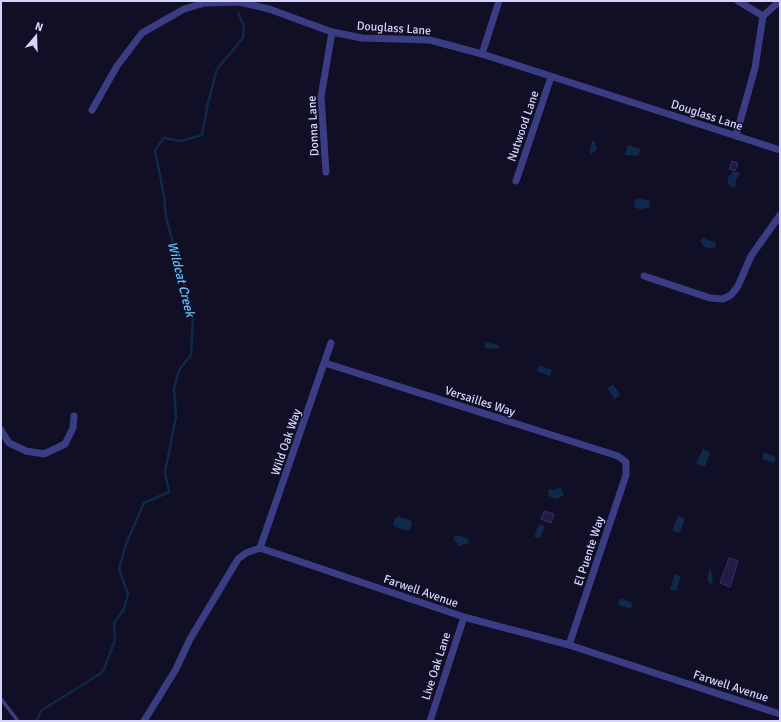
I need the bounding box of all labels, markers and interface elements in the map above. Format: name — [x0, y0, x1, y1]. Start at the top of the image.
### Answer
north arrow — [16, 16, 56, 56]
street label: Douglass Lane — [356, 18, 432, 39]
text: N — [33, 20, 45, 34]
street label: Nutwood Lane — [504, 89, 543, 163]
street label: Donna Lane — [304, 95, 323, 157]
street label: Douglass Lane — [669, 97, 745, 134]
water label: Wildcat Creek — [164, 240, 198, 320]
street label: Versailles Way — [443, 383, 517, 420]
street label: Wild Oak Way — [268, 406, 305, 478]
street label: El Puente Way — [571, 514, 608, 588]
street label: Farwell Avenue — [381, 572, 460, 611]
street label: Live Oak Lane — [418, 630, 454, 702]
street label: Farwell Avenue — [691, 667, 770, 706]

